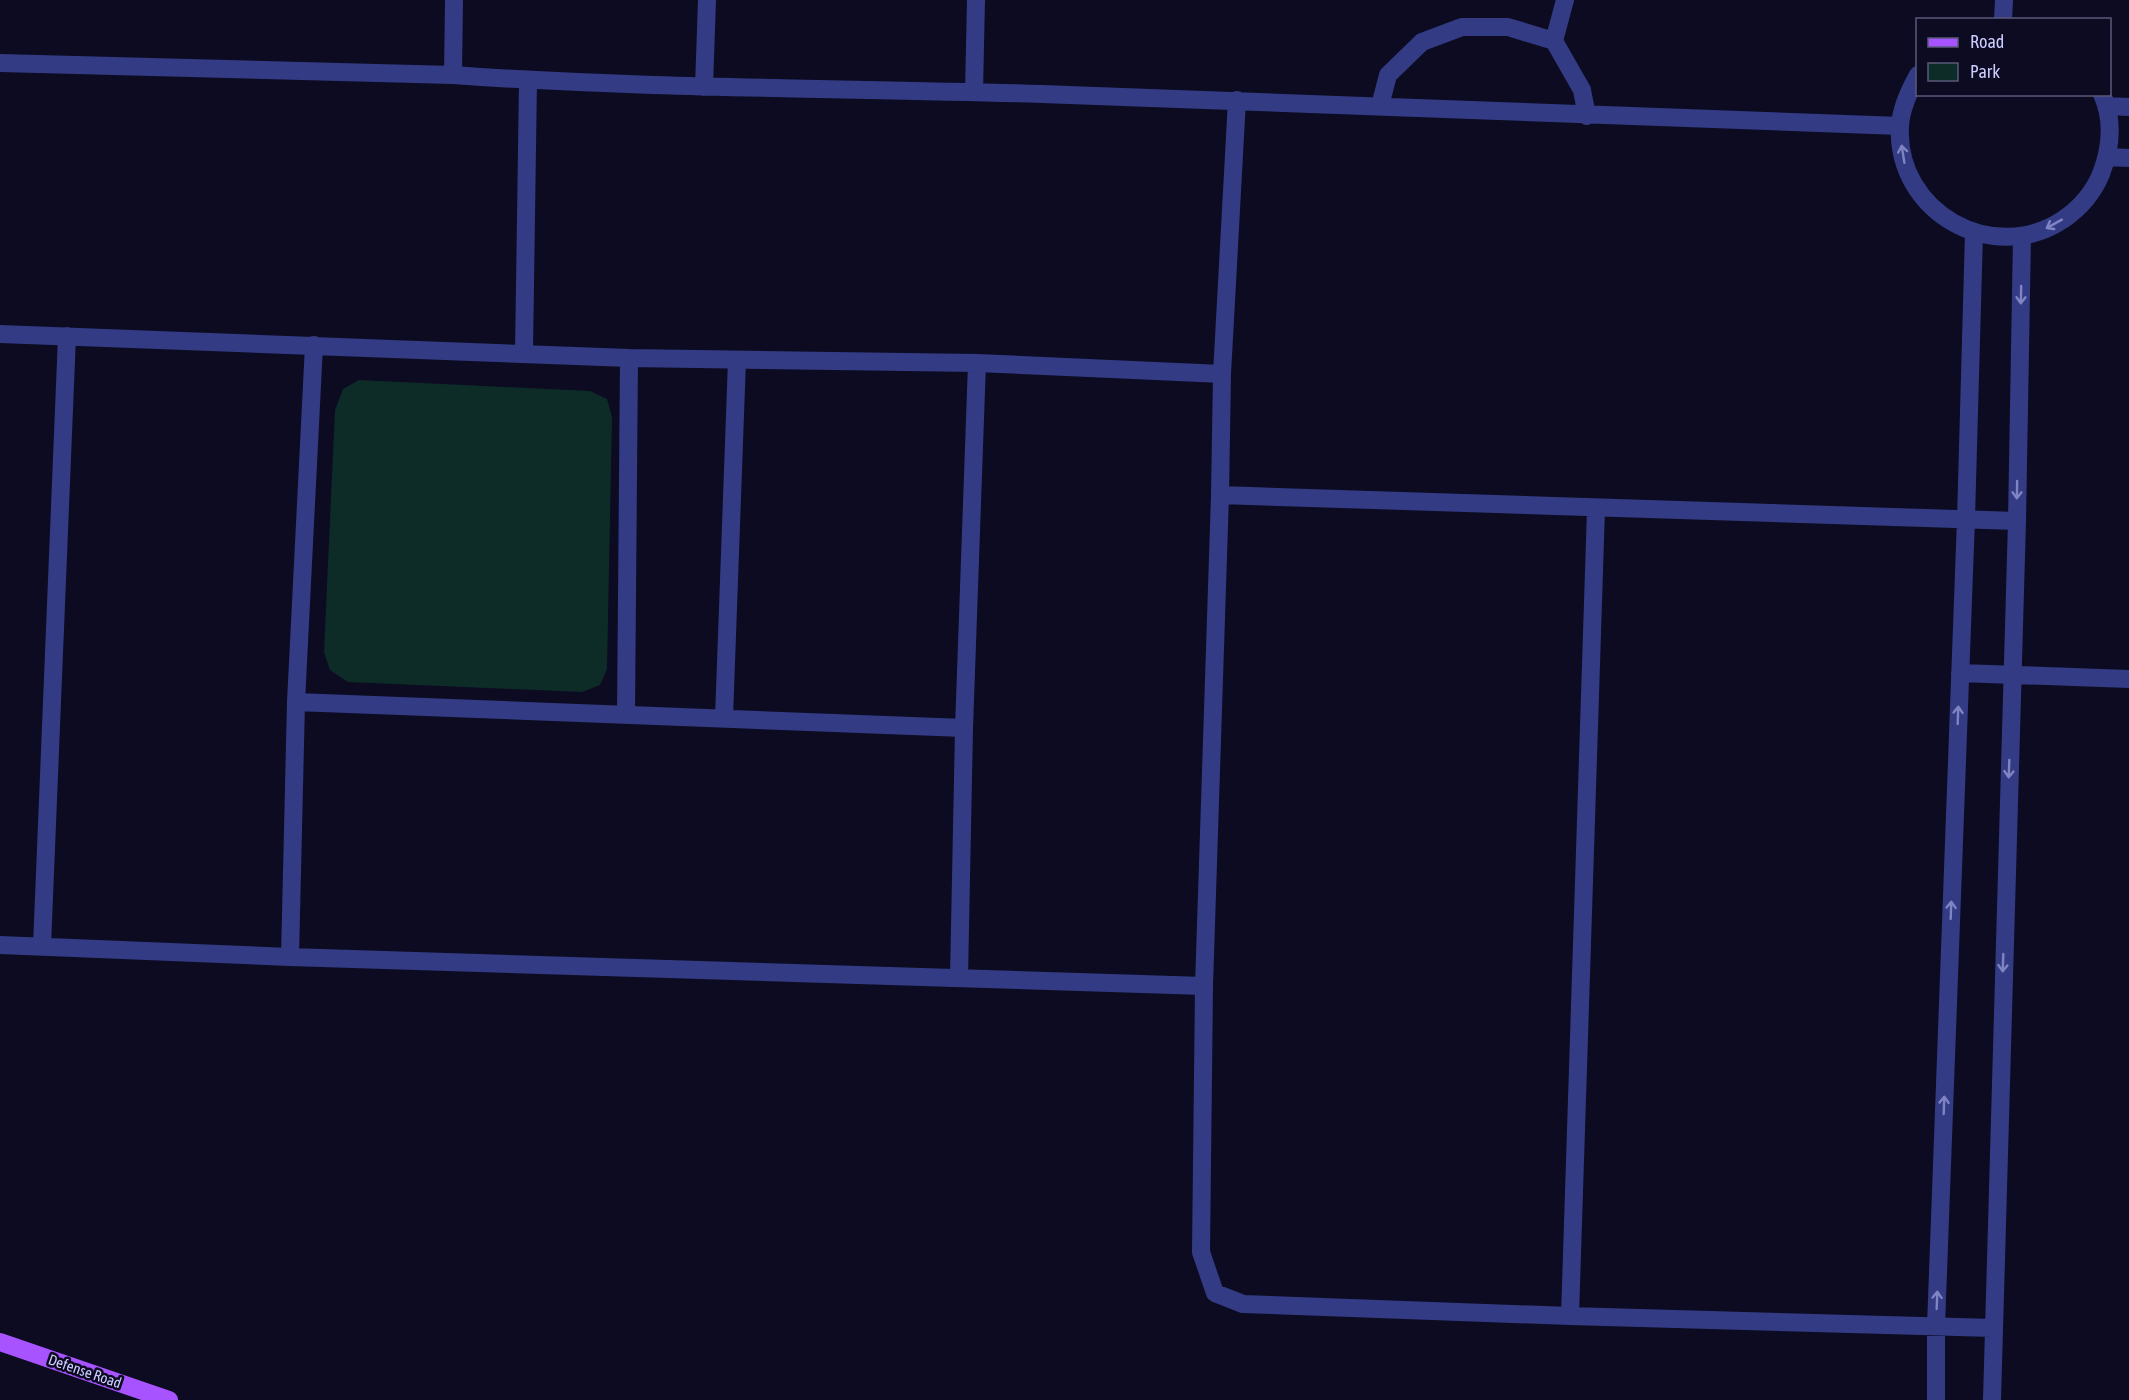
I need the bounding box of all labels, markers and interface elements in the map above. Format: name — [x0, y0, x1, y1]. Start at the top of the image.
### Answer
legend — [1916, 18, 2111, 96]
text: Road — [1970, 31, 2004, 52]
text: Park — [1970, 61, 2000, 82]
one-way arrow — [1897, 144, 1908, 164]
one-way arrow — [2046, 218, 2063, 230]
one-way arrow — [2015, 284, 2027, 304]
one-way arrow — [2012, 479, 2023, 499]
one-way arrow — [1953, 705, 1964, 725]
one-way arrow — [2003, 758, 2015, 778]
one-way arrow — [1946, 900, 1957, 920]
one-way arrow — [1998, 953, 2009, 973]
one-way arrow — [1938, 1095, 1950, 1115]
one-way arrow — [1931, 1290, 1943, 1310]
street label: Defense Road — [46, 1351, 124, 1391]

